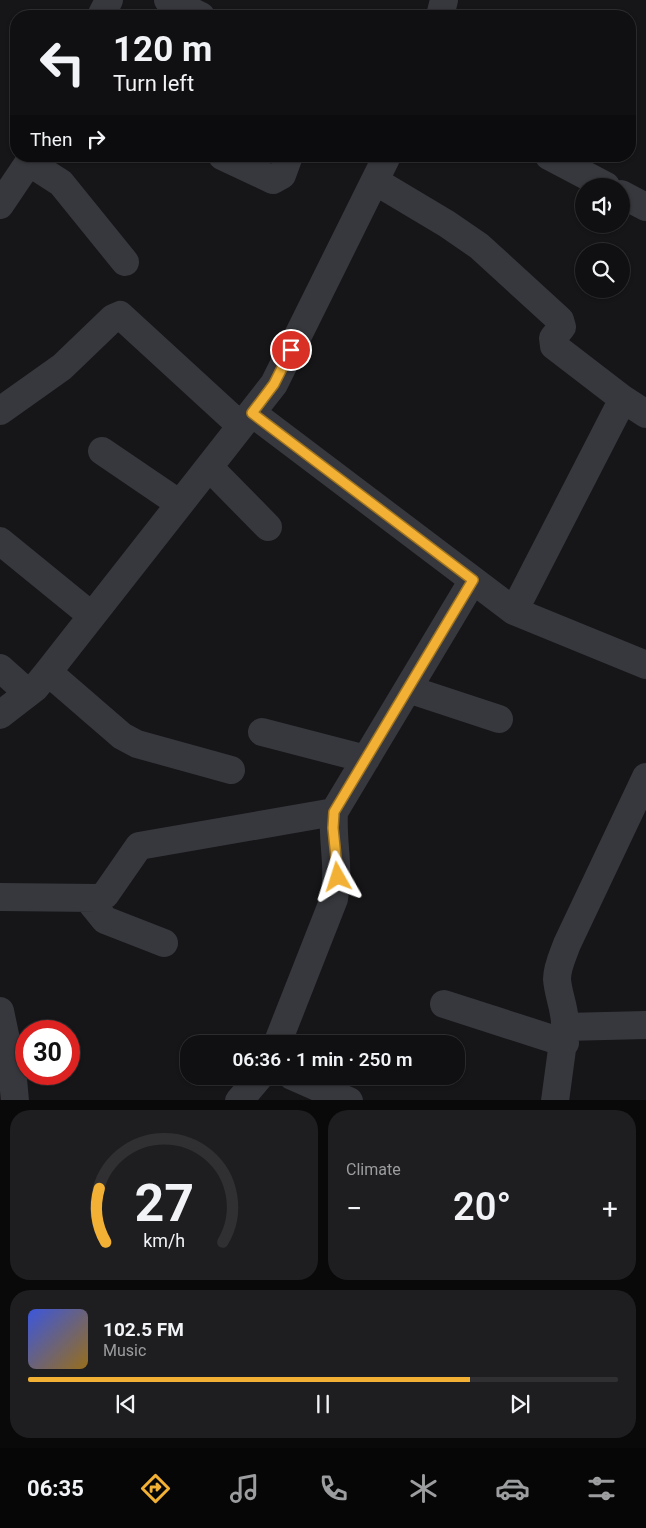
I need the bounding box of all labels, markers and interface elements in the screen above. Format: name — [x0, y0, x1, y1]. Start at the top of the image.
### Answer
text: 120 m — [113, 29, 212, 70]
icon: left — [30, 30, 95, 95]
text: Turn left — [113, 71, 194, 96]
icon: right — [82, 125, 110, 153]
text: Then — [30, 128, 72, 151]
map controls — [575, 178, 630, 298]
button: sound — [575, 178, 630, 233]
button: search — [575, 243, 630, 298]
pin — [270, 329, 312, 371]
icon: arrive — [277, 336, 305, 364]
position arrow — [311, 850, 363, 902]
speed limit sign: 30 — [15, 1020, 80, 1085]
text: 06:36 · 1 min · 250 m — [232, 1048, 413, 1071]
text: Climate — [346, 1160, 401, 1179]
text: 27 — [134, 1173, 194, 1234]
text: 20° — [453, 1185, 511, 1229]
text: − — [346, 1192, 362, 1225]
text: + — [602, 1192, 618, 1225]
text: km/h — [143, 1230, 185, 1251]
text: 102.5 FM — [103, 1318, 184, 1341]
text: Music — [103, 1341, 146, 1360]
icon: previous — [112, 1390, 140, 1418]
icon: pause — [309, 1390, 337, 1418]
icon: next — [506, 1390, 534, 1418]
icon: directions — [138, 1471, 173, 1506]
icon: music — [227, 1471, 262, 1506]
icon: phone — [316, 1471, 351, 1506]
icon: climate — [406, 1471, 441, 1506]
icon: car — [495, 1471, 530, 1506]
icon: filters — [584, 1471, 619, 1506]
text: 06:35 — [27, 1476, 84, 1501]

